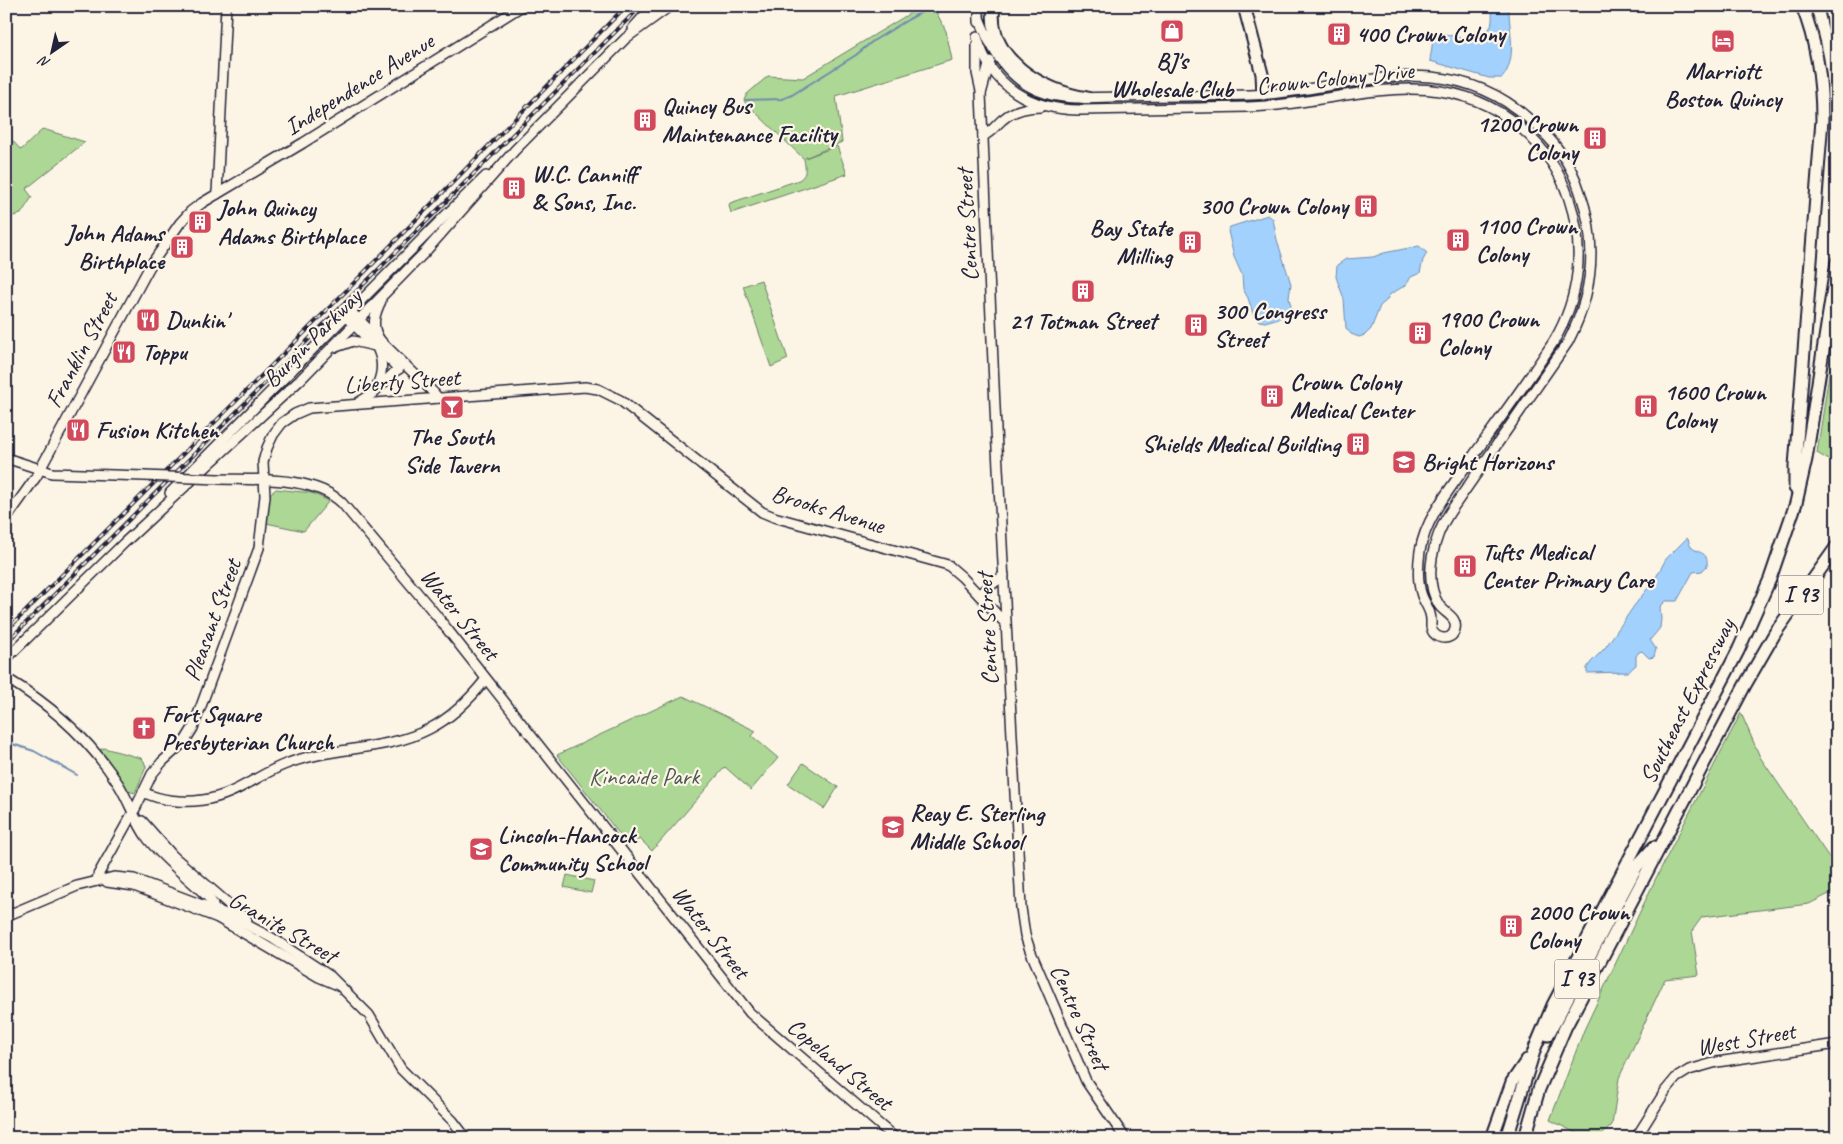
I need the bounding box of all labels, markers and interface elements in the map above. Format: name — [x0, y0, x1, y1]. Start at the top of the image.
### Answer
shop icon: BJ's Wholesale Club — [1159, 18, 1185, 44]
place label: 400 Crown Colony — [1356, 19, 1508, 49]
building icon: 400 Crown Colony — [1326, 21, 1352, 47]
street label: Independence Avenue — [279, 25, 441, 142]
north arrow — [28, 28, 78, 78]
hotel icon: Marriott Boston Quincy — [1710, 28, 1736, 54]
place label: BJ's Wholesale Club — [1111, 46, 1235, 104]
text: N — [35, 52, 53, 72]
street label: Crown Colony Drive — [1255, 55, 1417, 101]
place label: Marriott Boston Quincy — [1665, 56, 1784, 114]
place label: Quincy Bus Maintenance Facility — [662, 91, 839, 149]
building icon: Quincy Bus Maintenance Facility — [632, 107, 658, 133]
place label: 1200 Crown Colony — [1477, 109, 1581, 167]
building icon: 1200 Crown Colony — [1582, 125, 1608, 151]
place label: W.C. Canniff & Sons, Inc. — [532, 159, 643, 217]
street label: Centre Street — [949, 165, 985, 282]
building icon: W.C. Canniff & Sons, Inc. — [501, 175, 527, 201]
place label: 300 Crown Colony — [1199, 191, 1351, 221]
place label: John Quincy Adams Birthplace — [216, 193, 367, 251]
building icon: 300 Crown Colony — [1353, 193, 1379, 219]
building icon: John Quincy Adams Birthplace — [187, 209, 213, 235]
place label: 1100 Crown Colony — [1476, 211, 1579, 269]
place label: Bay State Milling — [1090, 213, 1174, 271]
place label: John Adams Birthplace — [64, 218, 167, 276]
building icon: 1100 Crown Colony — [1445, 227, 1471, 253]
building icon: Bay State Milling — [1177, 229, 1203, 255]
building icon: John Adams Birthplace — [169, 234, 195, 260]
building icon: 21 Totman Street — [1070, 278, 1096, 304]
street label: Burgin Parkway — [256, 281, 369, 394]
street label: Franklin Street — [38, 285, 125, 413]
place label: 300 Congress Street — [1214, 296, 1328, 354]
place label: 1900 Crown Colony — [1438, 304, 1541, 362]
place label: Dunkin' — [166, 305, 233, 335]
place label: 21 Totman Street — [1009, 306, 1161, 336]
restaurant icon: Dunkin' — [135, 307, 161, 333]
building icon: 300 Congress Street — [1183, 312, 1209, 338]
building icon: 1900 Crown Colony — [1407, 320, 1433, 346]
place label: Toppu — [142, 337, 189, 367]
restaurant icon: Toppu — [111, 339, 137, 365]
street label: Liberty Street — [343, 362, 463, 400]
place label: Crown Colony Medical Center — [1290, 367, 1416, 425]
place label: 1600 Crown Colony — [1664, 377, 1768, 435]
building icon: Crown Colony Medical Center — [1259, 383, 1285, 409]
building icon: 1600 Crown Colony — [1633, 393, 1659, 419]
bar icon: The South Side Tavern — [439, 394, 465, 420]
place label: Fusion Kitchen — [96, 415, 220, 445]
restaurant icon: Fusion Kitchen — [65, 417, 91, 443]
place label: The South Side Tavern — [405, 422, 500, 480]
place label: Shields Medical Building — [1142, 429, 1342, 459]
building icon: Shields Medical Building — [1345, 431, 1371, 457]
place label: Bright Horizons — [1422, 447, 1556, 477]
school or university icon: Bright Horizons — [1391, 449, 1417, 475]
street label: Brooks Avenue — [768, 478, 890, 541]
place label: Tufts Medical Center Primary Care — [1482, 537, 1655, 595]
street label: Pleasant Street — [176, 553, 249, 685]
building icon: Tufts Medical Center Primary Care — [1452, 553, 1478, 579]
street label: Water Street — [414, 562, 507, 668]
street label: Centre Street — [969, 569, 1005, 686]
road number: I 93 — [1778, 576, 1824, 614]
street label: Southeast Expressway — [1633, 612, 1742, 788]
place label: Fort Square Presbyterian Church — [162, 699, 335, 757]
church icon: Fort Square Presbyterian Church — [131, 715, 157, 741]
park label: Kincaide Park — [589, 761, 701, 791]
place label: Reay E. Sterling Middle School — [910, 798, 1046, 856]
school or university icon: Reay E. Sterling Middle School — [880, 814, 906, 840]
place label: Lincoln-Hancock Community School — [498, 820, 652, 878]
school or university icon: Lincoln-Hancock Community School — [468, 836, 494, 862]
street label: Water Street — [665, 880, 758, 986]
street label: Granite Street — [224, 884, 345, 971]
place label: 2000 Crown Colony — [1528, 897, 1631, 955]
building icon: 2000 Crown Colony — [1498, 913, 1524, 939]
street label: Centre Street — [1043, 960, 1118, 1077]
road number: I 93 — [1554, 960, 1600, 999]
street label: Copeland Street — [781, 1011, 900, 1118]
street label: West Street — [1695, 1015, 1799, 1062]

